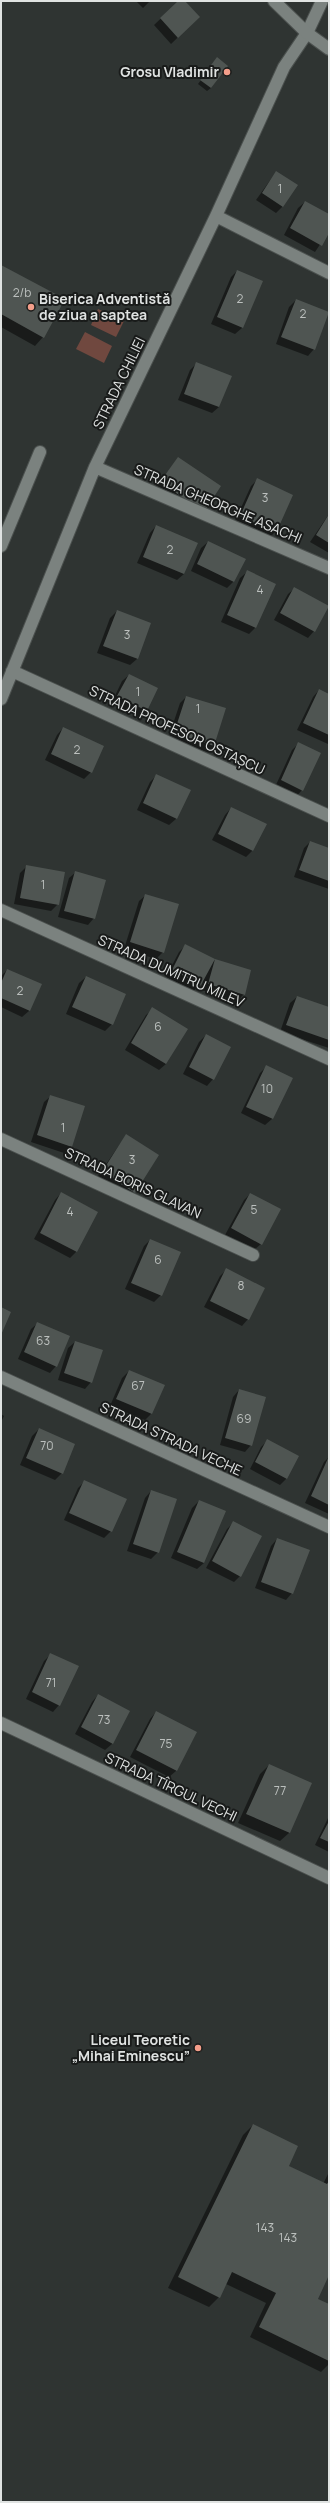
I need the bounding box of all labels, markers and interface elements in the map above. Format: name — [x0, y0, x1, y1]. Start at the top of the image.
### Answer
place label: Grosu Vladimir — [120, 62, 219, 81]
marker: Grosu Vladimir — [222, 67, 232, 77]
house number: 1 — [278, 180, 282, 197]
house number: 2/b — [13, 284, 31, 301]
place label: Biserica Adventistă de ziua a saptea — [39, 289, 170, 324]
house number: 2 — [237, 290, 244, 307]
marker: Biserica Adventistă de ziua a saptea — [26, 302, 36, 312]
house number: 2 — [300, 305, 307, 322]
street label: STRADA CHILIEI — [88, 334, 149, 432]
street label: STRADA GHEORGHE ASACHI — [131, 460, 305, 548]
house number: 3 — [262, 489, 268, 506]
house number: 2 — [167, 541, 174, 558]
house number: 4 — [256, 581, 264, 598]
house number: 3 — [124, 626, 130, 643]
street label: STRADA PROFESOR OSTAȘCU — [86, 680, 268, 779]
house number: 1 — [136, 683, 140, 700]
house number: 1 — [196, 700, 200, 717]
house number: 2 — [74, 741, 81, 758]
house number: 1 — [41, 876, 45, 893]
street label: STRADA DUMITRU MILEV — [95, 930, 248, 1012]
house number: 2 — [17, 982, 24, 999]
house number: 6 — [154, 1018, 162, 1035]
house number: 10 — [261, 1080, 273, 1097]
house number: 1 — [61, 1119, 65, 1136]
street label: STRADA BORIS GLAVAN — [62, 1143, 205, 1223]
house number: 3 — [129, 1151, 135, 1168]
house number: 5 — [251, 1201, 258, 1218]
house number: 4 — [66, 1203, 74, 1220]
house number: 6 — [154, 1251, 162, 1268]
house number: 8 — [238, 1277, 245, 1294]
house number: 63 — [36, 1332, 50, 1349]
house number: 67 — [131, 1377, 145, 1394]
street label: STRADA STRADA VECHE — [97, 1397, 245, 1480]
house number: 69 — [237, 1410, 251, 1427]
house number: 70 — [40, 1437, 54, 1454]
house number: 71 — [46, 1674, 56, 1691]
house number: 73 — [98, 1711, 110, 1728]
house number: 75 — [160, 1735, 173, 1752]
street label: STRADA TÎRGUL VECHI — [102, 1748, 240, 1826]
house number: 77 — [274, 1782, 286, 1799]
place label: Liceul Teoretic „Mihai Eminescu” — [72, 2030, 190, 2065]
marker: Liceul Teoretic „Mihai Eminescu” — [193, 2043, 203, 2053]
house number: 143 — [256, 2219, 274, 2236]
house number: 143 — [279, 2229, 297, 2246]

